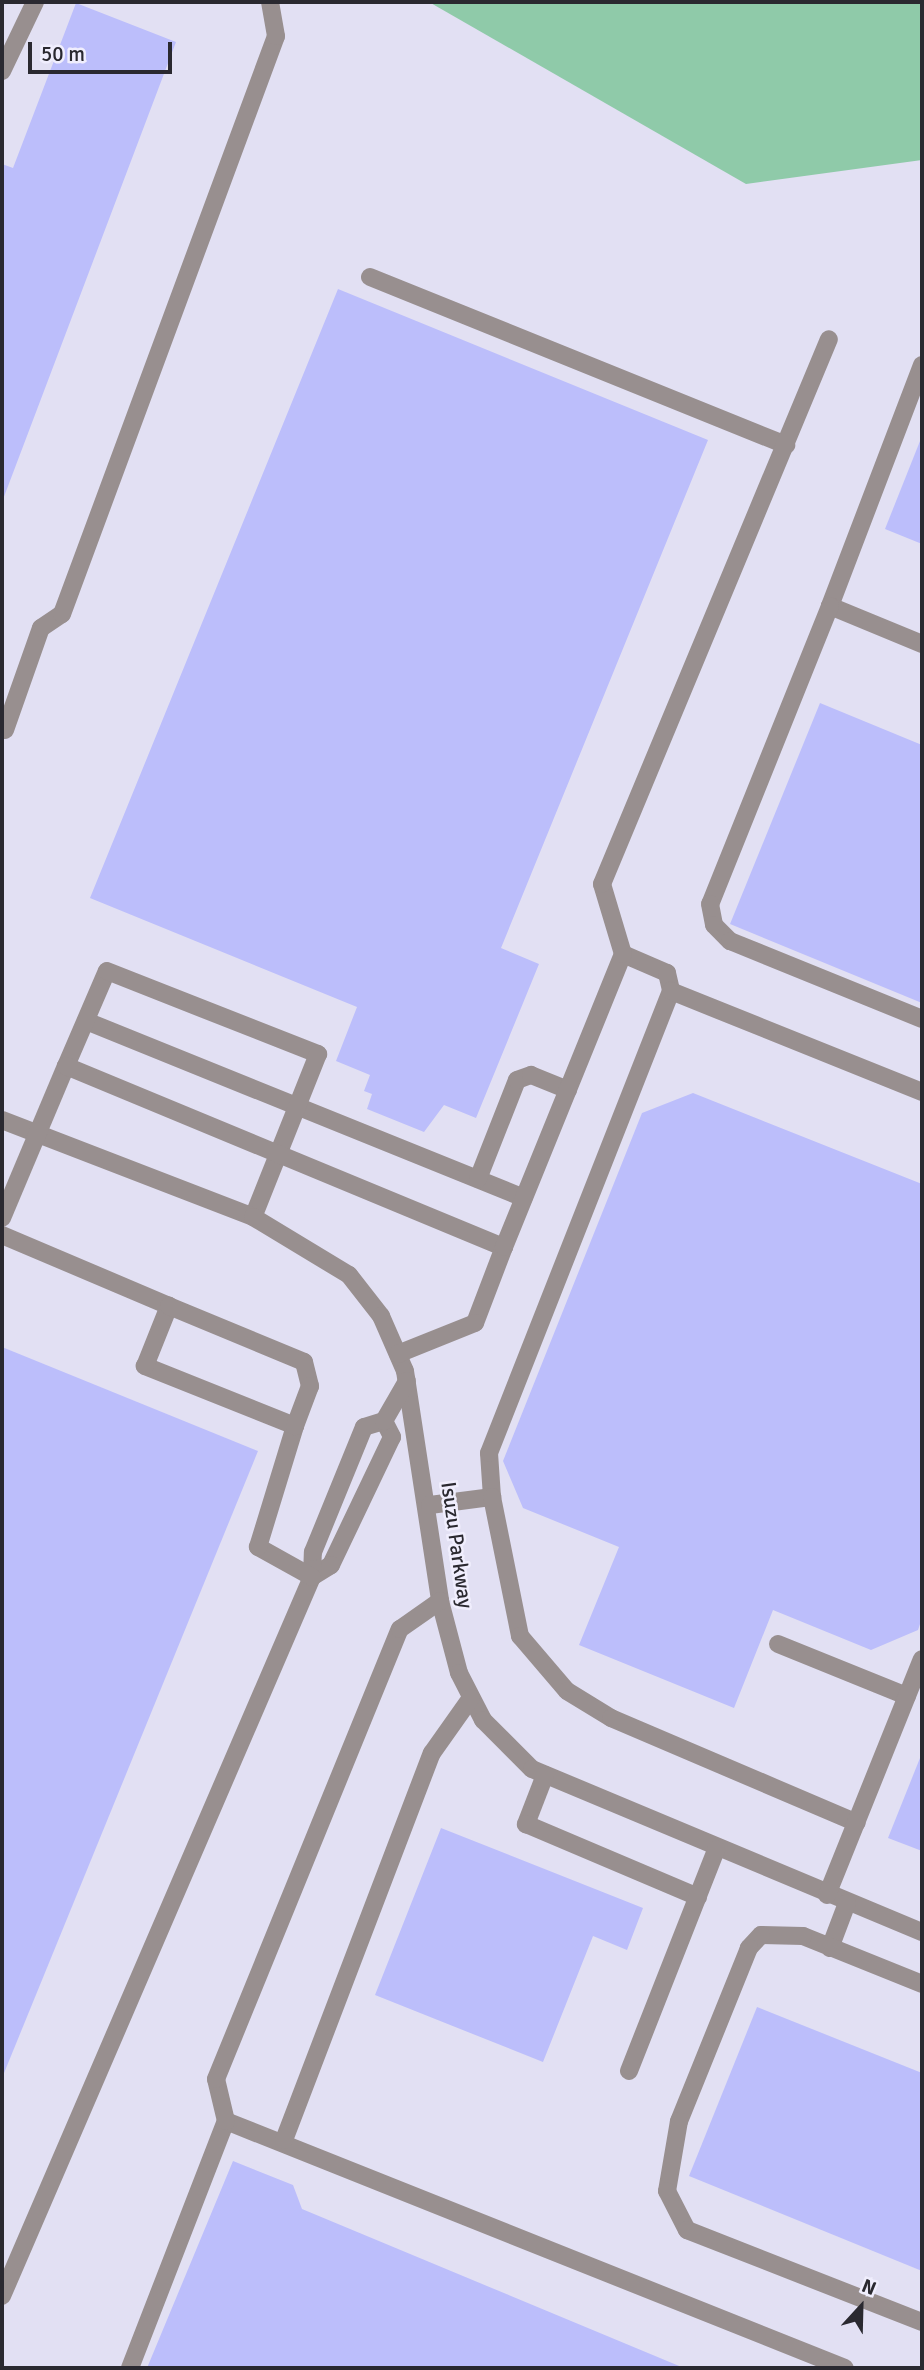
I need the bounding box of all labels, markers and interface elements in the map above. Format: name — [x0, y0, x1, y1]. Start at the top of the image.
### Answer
scale bar — [32, 28, 175, 72]
text: 50 m — [41, 41, 85, 67]
street label: Isuzu Parkway — [436, 1480, 478, 1610]
north arrow — [826, 2272, 896, 2342]
text: N — [858, 2274, 879, 2301]

